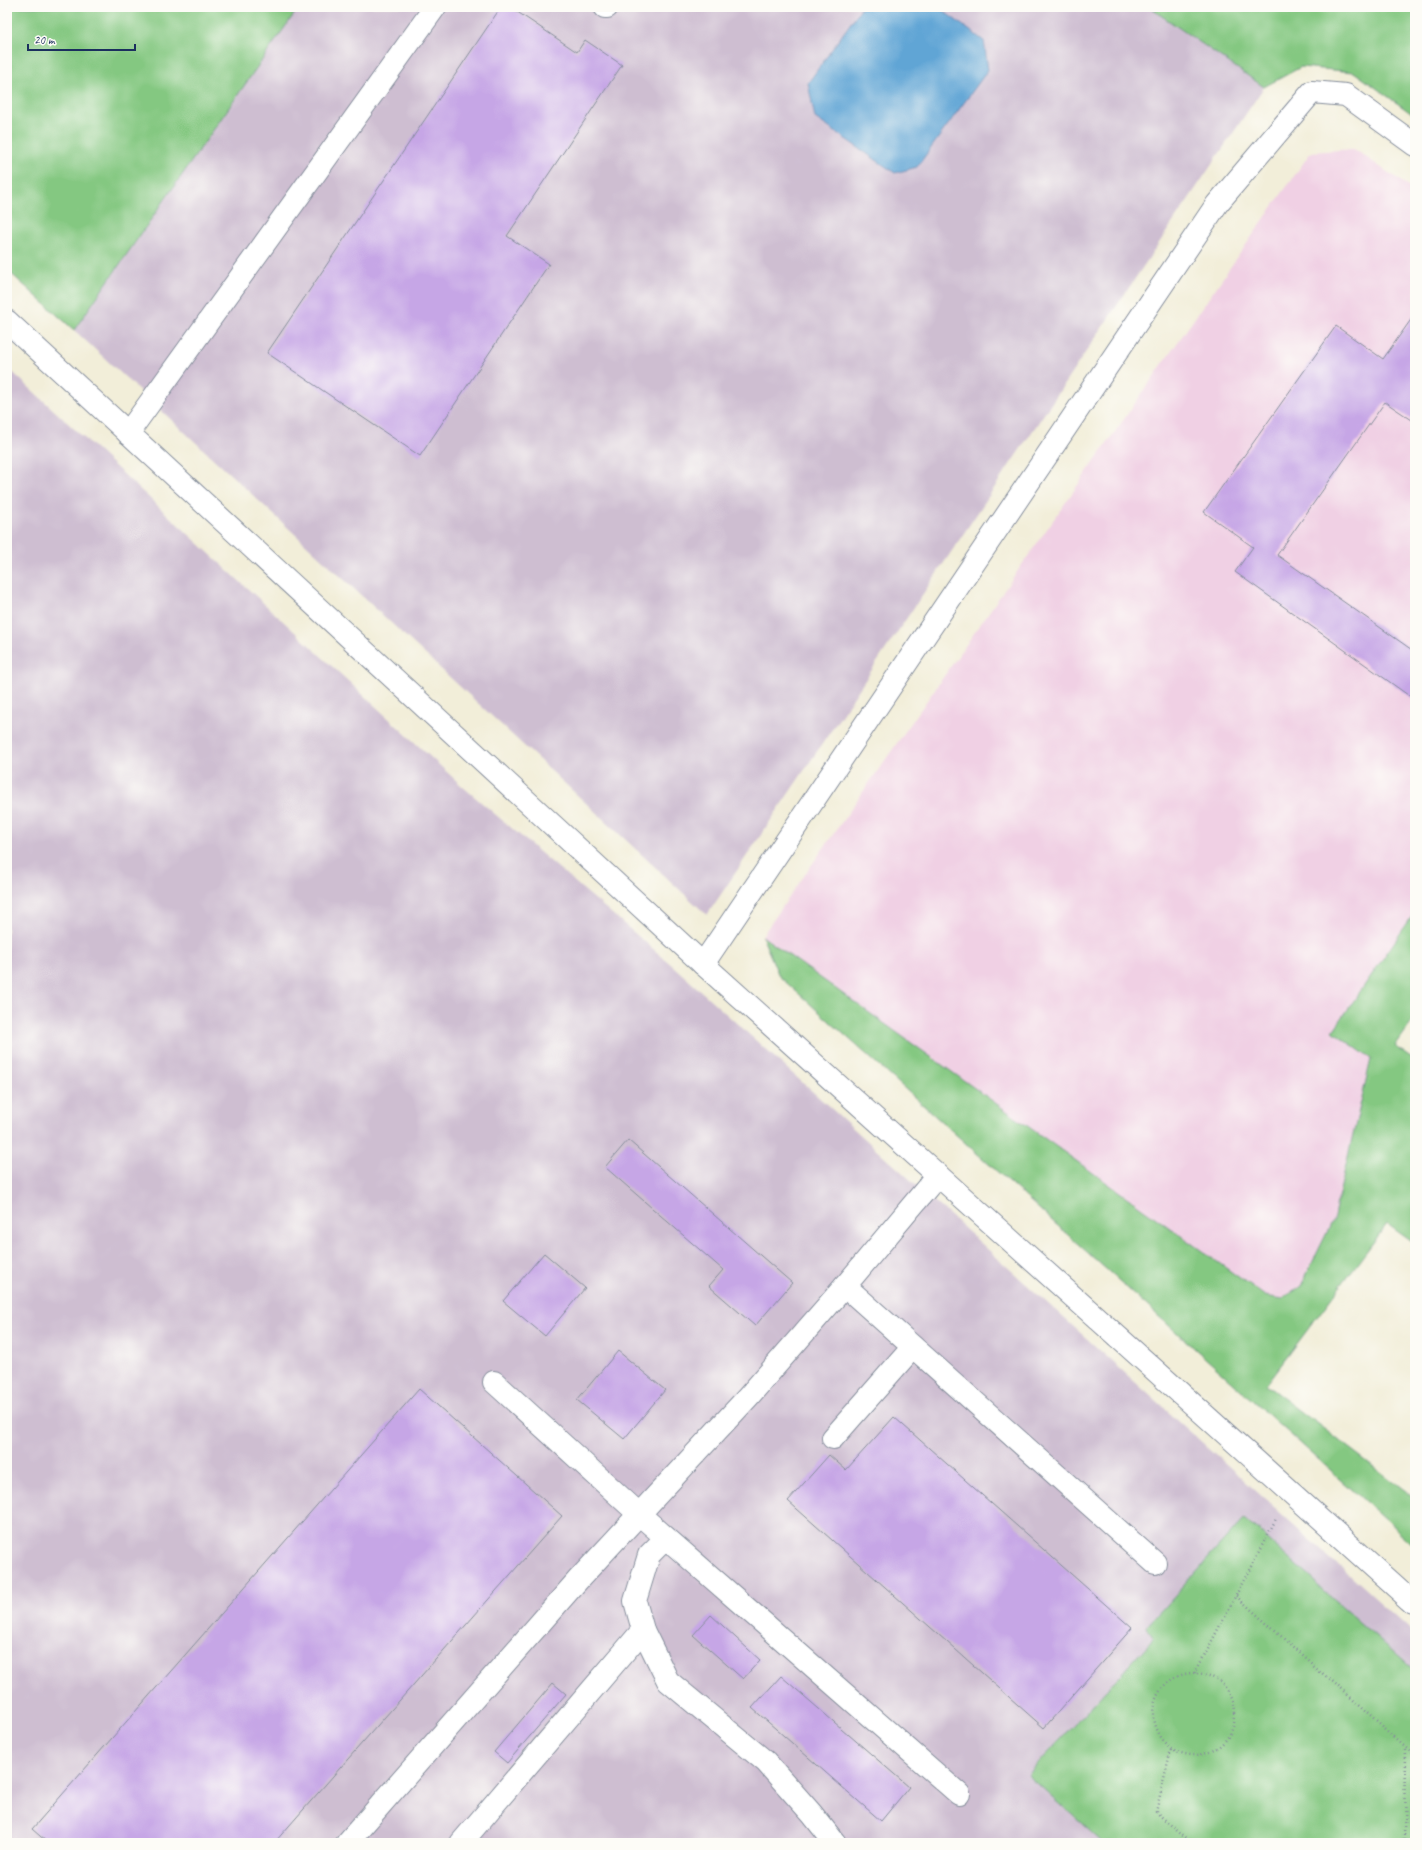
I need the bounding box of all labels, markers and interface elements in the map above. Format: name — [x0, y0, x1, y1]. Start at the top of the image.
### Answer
scale bar — [28, 26, 135, 52]
text: 20 m — [34, 32, 56, 48]

